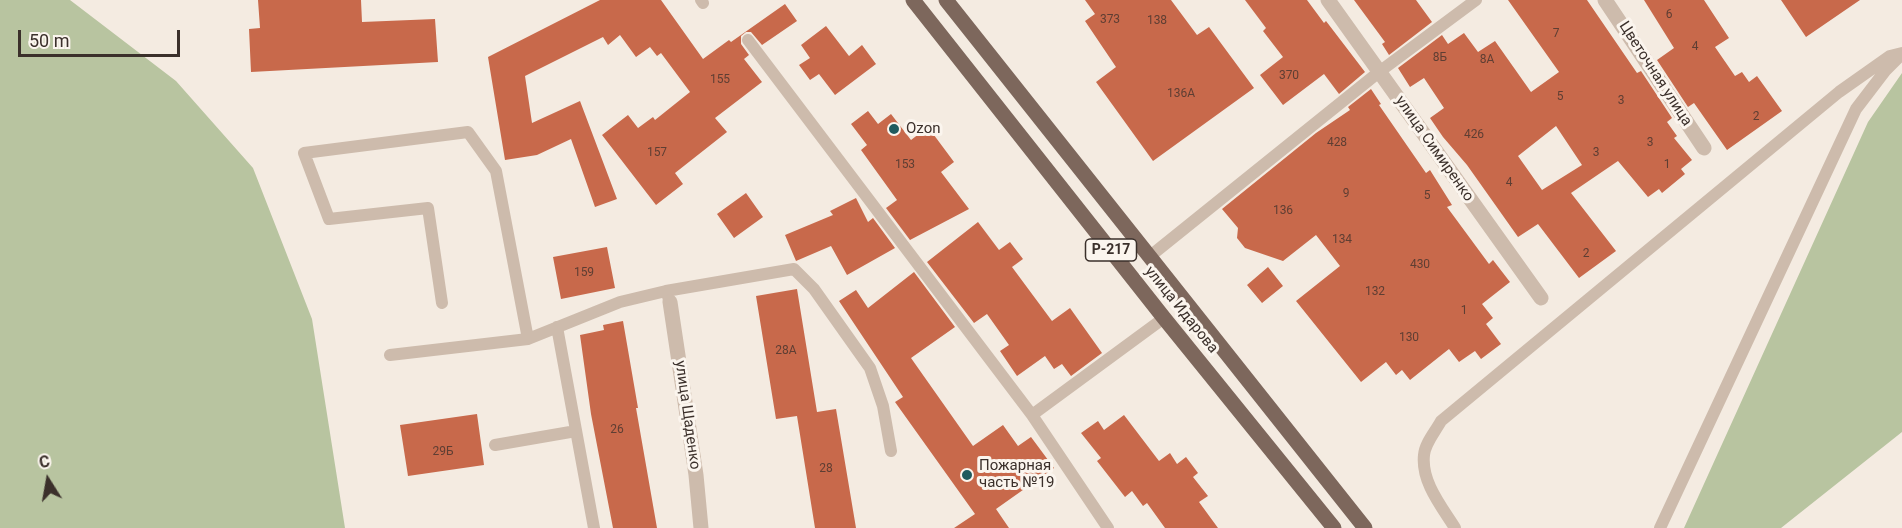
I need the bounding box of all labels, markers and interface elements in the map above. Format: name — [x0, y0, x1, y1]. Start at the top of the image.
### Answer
house number: 6 — [1666, 8, 1672, 22]
house number: 373 — [1100, 13, 1120, 27]
house number: 138 — [1147, 14, 1167, 28]
scale bar — [21, 18, 183, 56]
street label: Цветочная улица — [1615, 18, 1695, 130]
house number: 7 — [1553, 27, 1559, 41]
text: 50 m — [29, 30, 69, 51]
house number: 4 — [1692, 40, 1698, 54]
house number: 8Б — [1433, 51, 1447, 65]
house number: 8А — [1480, 53, 1494, 67]
house number: 370 — [1279, 69, 1299, 83]
house number: 155 — [710, 73, 730, 87]
house number: 136А — [1167, 87, 1195, 101]
house number: 5 — [1557, 90, 1563, 104]
street label: улица Симиренко — [1391, 93, 1477, 205]
house number: 3 — [1618, 94, 1624, 108]
house number: 2 — [1753, 110, 1759, 124]
place label: Ozon — [906, 120, 940, 138]
marker: Ozon — [887, 122, 901, 136]
house number: 426 — [1464, 128, 1484, 142]
house number: 428 — [1327, 136, 1347, 150]
house number: 3 — [1647, 136, 1653, 150]
house number: 157 — [647, 146, 667, 160]
house number: 3 — [1593, 146, 1599, 160]
house number: 153 — [895, 158, 915, 172]
house number: 1 — [1664, 158, 1670, 172]
house number: 4 — [1506, 176, 1512, 190]
house number: 9 — [1343, 187, 1349, 201]
house number: 5 — [1424, 189, 1430, 203]
house number: 136 — [1273, 204, 1293, 218]
house number: 134 — [1332, 233, 1352, 247]
road number: Р-217 — [1086, 239, 1136, 261]
house number: 2 — [1583, 247, 1589, 261]
house number: 430 — [1410, 258, 1430, 272]
street label: улица Идарова — [1140, 263, 1222, 357]
house number: 159 — [574, 266, 594, 280]
house number: 132 — [1365, 285, 1385, 299]
house number: 1 — [1461, 304, 1467, 318]
house number: 130 — [1399, 331, 1419, 345]
house number: 28А — [775, 344, 797, 358]
street label: улица Щаденко — [670, 359, 704, 471]
house number: 26 — [610, 423, 624, 437]
house number: 29Б — [432, 445, 454, 459]
north arrow — [18, 450, 78, 510]
text: С — [38, 452, 51, 472]
place label: Пожарная часть №19 — [979, 457, 1055, 492]
house number: 28 — [819, 462, 833, 476]
marker: Пожарная часть №19 — [960, 468, 974, 482]

